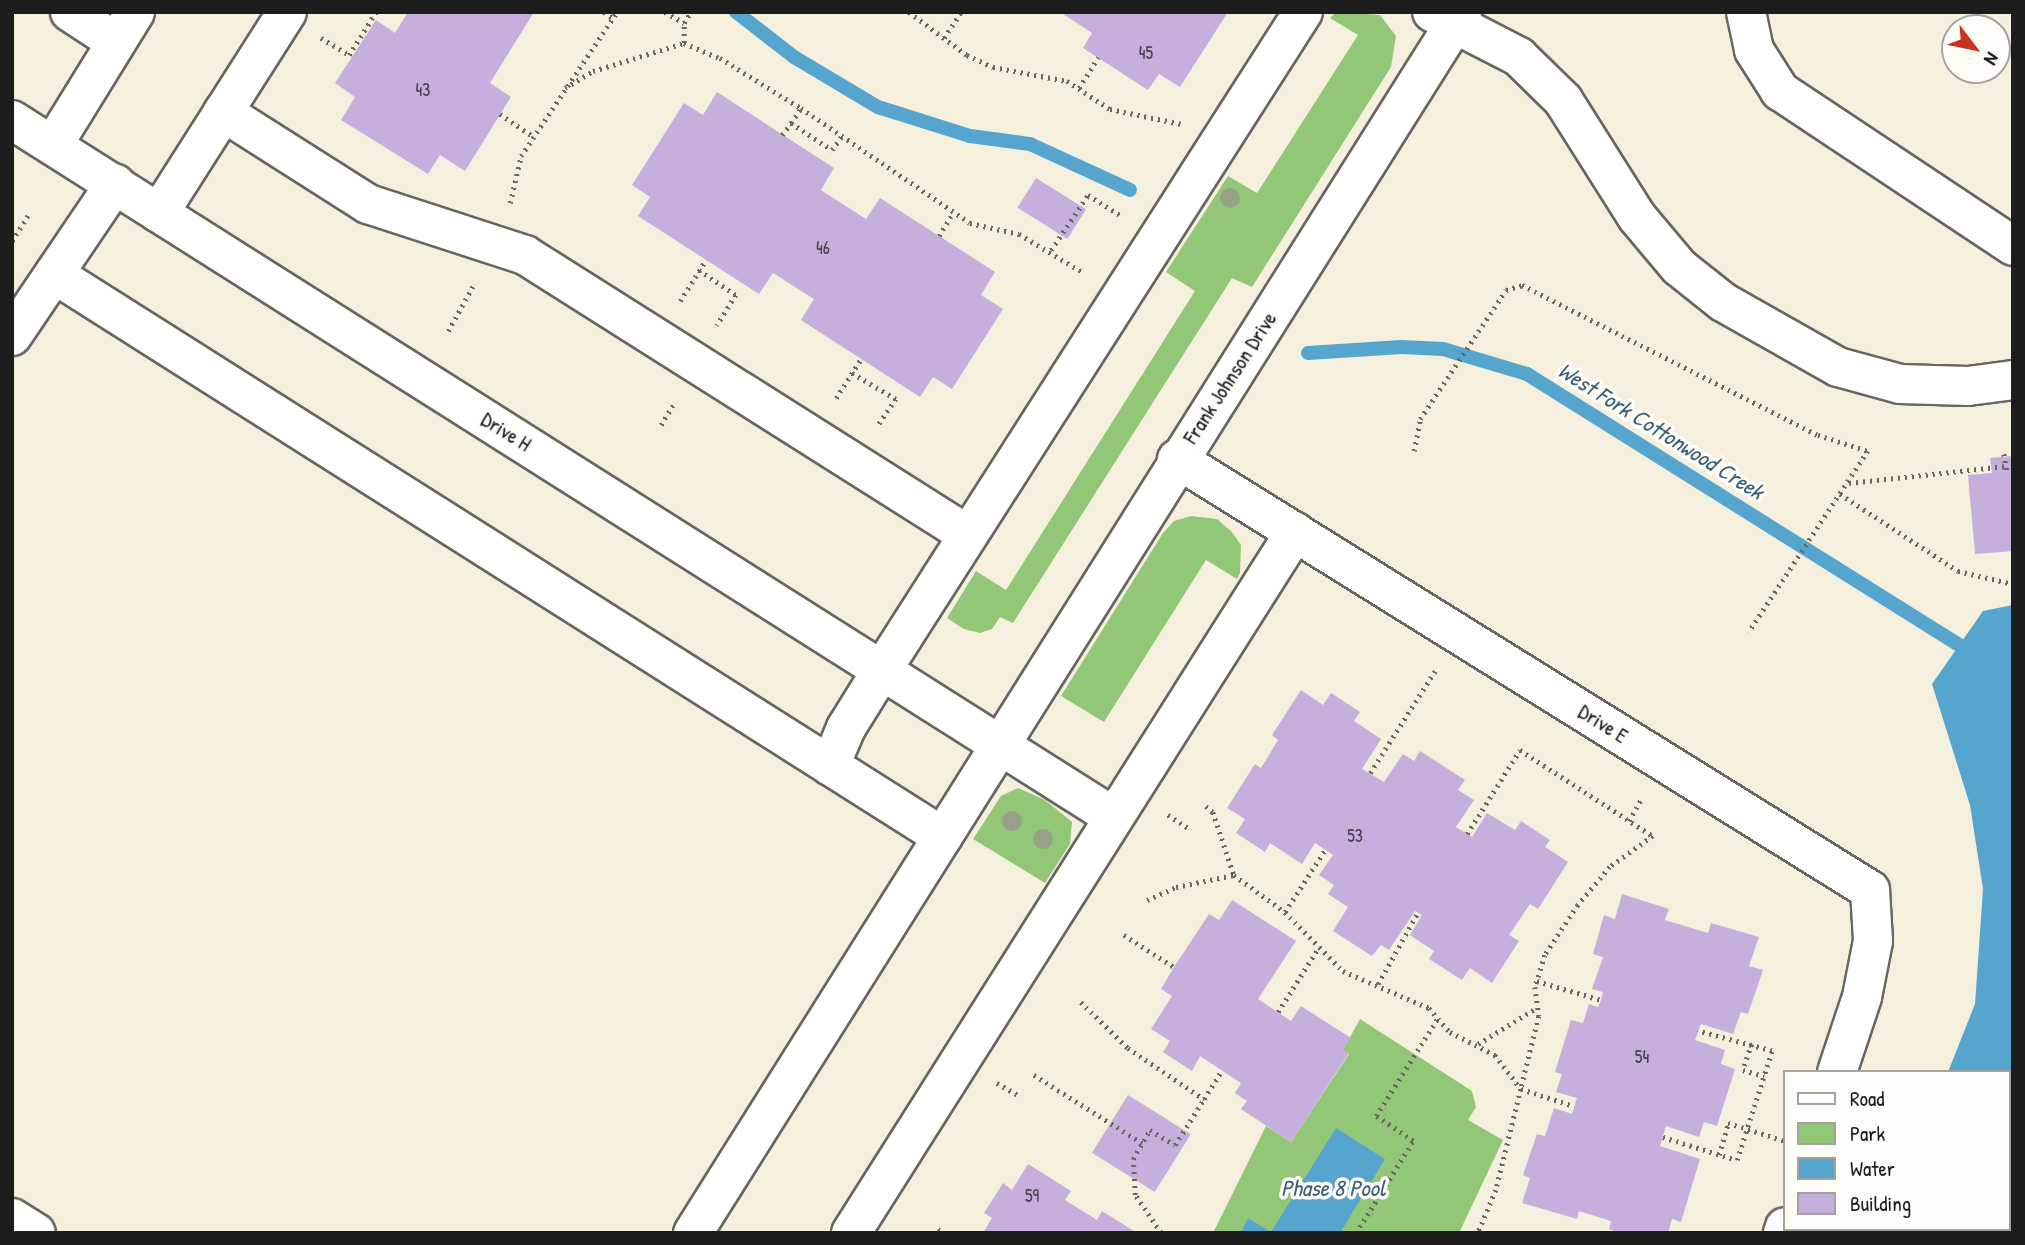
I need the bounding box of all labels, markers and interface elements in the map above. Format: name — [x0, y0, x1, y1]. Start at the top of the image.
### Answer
north arrow — [1941, 14, 2011, 84]
house number: 45 — [1139, 42, 1153, 64]
text: N — [1978, 48, 2006, 70]
house number: 43 — [416, 79, 430, 101]
house number: 46 — [816, 237, 830, 259]
street label: Frank Johnson Drive — [1178, 307, 1282, 449]
water label: West Fork Cottonwood Creek — [1553, 356, 1769, 506]
street label: Drive H — [476, 407, 536, 457]
street label: Drive E — [1574, 699, 1632, 749]
house number: 53 — [1347, 825, 1363, 847]
house number: 54 — [1635, 1046, 1649, 1068]
legend — [1784, 1070, 2011, 1231]
text: Road — [1850, 1084, 1884, 1113]
text: Park — [1850, 1119, 1885, 1148]
text: Water — [1850, 1154, 1895, 1183]
water label: Phase 8 Pool — [1281, 1174, 1385, 1202]
house number: 59 — [1025, 1185, 1039, 1207]
text: Building — [1850, 1189, 1911, 1218]

